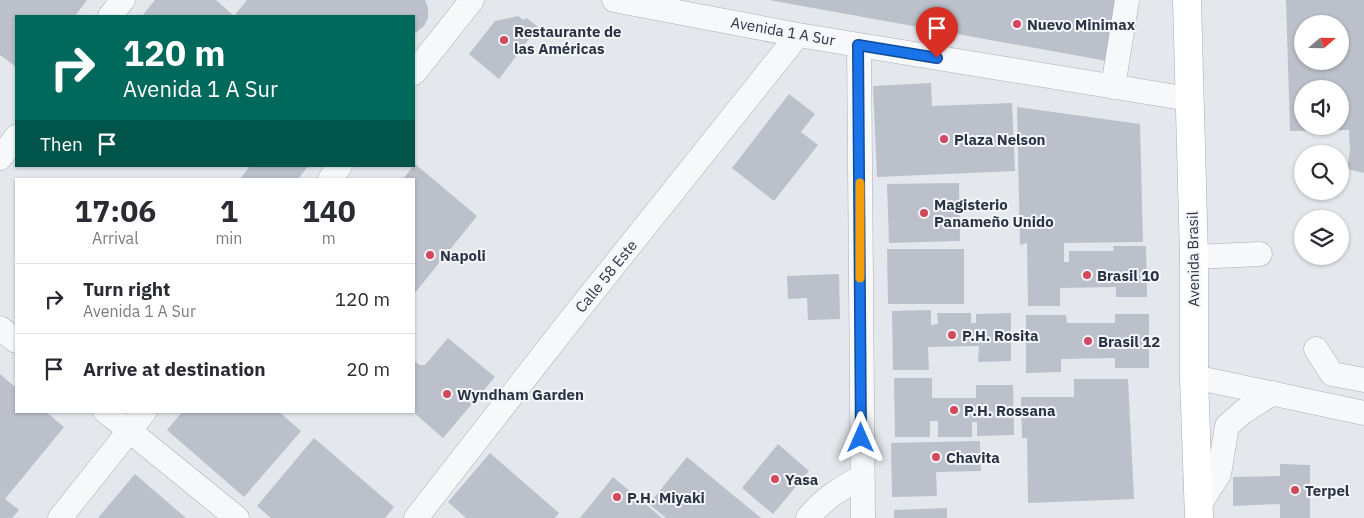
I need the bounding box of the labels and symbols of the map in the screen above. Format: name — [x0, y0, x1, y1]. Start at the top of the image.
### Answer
pin — [916, 7, 958, 58]
street label: Avenida 1 A Sur — [729, 12, 837, 50]
place label: Nuevo Minimax — [1027, 15, 1136, 34]
north arrow — [1294, 15, 1349, 70]
marker: Nuevo Minimax — [1011, 18, 1023, 30]
place label: Restaurante de las Américas — [514, 22, 622, 58]
marker: Restaurante de las Américas — [498, 34, 510, 46]
place label: Plaza Nelson — [954, 130, 1046, 149]
marker: Plaza Nelson — [938, 133, 950, 145]
place label: Magisterio Panameño Unido — [934, 195, 1054, 231]
marker: Magisterio Panameño Unido — [918, 207, 930, 219]
street label: Avenida Brasil — [1183, 211, 1203, 307]
street label: Calle 58 Este — [571, 236, 641, 316]
place label: Napoli — [440, 246, 486, 265]
marker: Napoli — [424, 249, 436, 261]
place label: Brasil 10 — [1097, 266, 1159, 285]
marker: Brasil 10 — [1081, 269, 1093, 281]
place label: P.H. Rosita — [962, 326, 1039, 345]
marker: P.H. Rosita — [946, 329, 958, 341]
place label: Brasil 12 — [1098, 332, 1160, 351]
marker: Brasil 12 — [1082, 335, 1094, 347]
place label: Wyndham Garden — [457, 385, 584, 404]
marker: Wyndham Garden — [441, 388, 453, 400]
place label: P.H. Rossana — [964, 401, 1056, 420]
marker: P.H. Rossana — [948, 404, 960, 416]
position arrow — [834, 411, 886, 463]
place label: Chavita — [946, 448, 1000, 467]
marker: Chavita — [930, 451, 942, 463]
place label: Yasa — [785, 470, 819, 489]
marker: Yasa — [769, 473, 781, 485]
place label: Terpel — [1305, 481, 1350, 500]
marker: Terpel — [1289, 484, 1301, 496]
place label: P.H. Miyaki — [627, 488, 705, 507]
marker: P.H. Miyaki — [611, 491, 623, 503]

